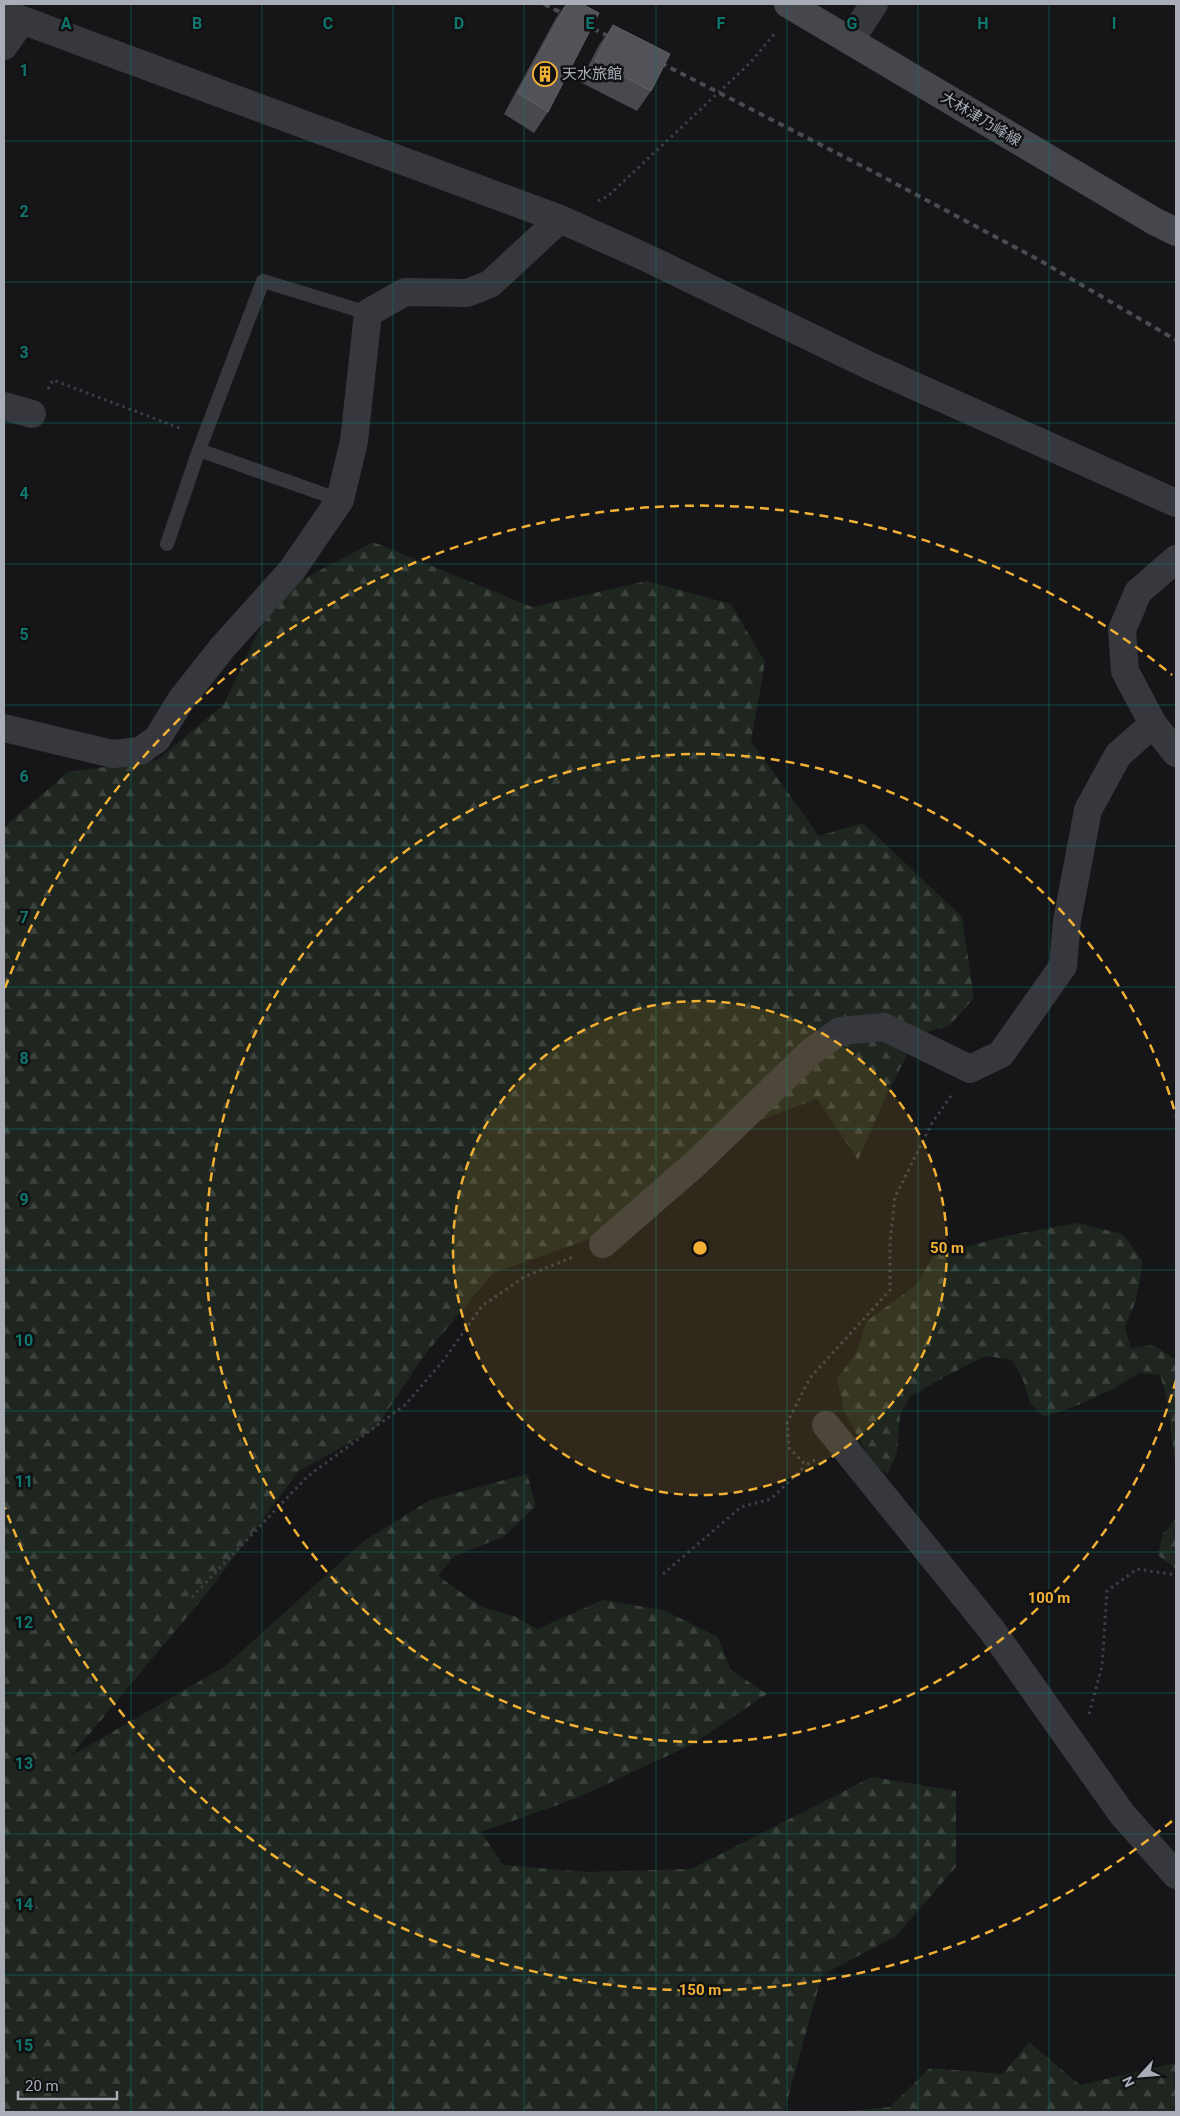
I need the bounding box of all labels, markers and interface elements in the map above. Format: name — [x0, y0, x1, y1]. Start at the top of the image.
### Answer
text: A — [61, 14, 72, 33]
text: B — [192, 14, 202, 33]
text: C — [323, 14, 333, 33]
text: D — [454, 14, 464, 33]
text: E — [586, 14, 595, 33]
text: F — [717, 14, 726, 33]
text: G — [847, 14, 858, 33]
text: H — [977, 14, 989, 33]
text: I — [1112, 14, 1116, 33]
text: 1 — [19, 61, 29, 80]
building icon: 天水旅館 — [532, 61, 558, 87]
place label: 天水旅館 — [562, 65, 622, 83]
street label: 大林津乃峰線 — [938, 88, 1024, 150]
text: 2 — [19, 202, 29, 221]
text: 3 — [19, 343, 29, 362]
text: 4 — [19, 484, 29, 503]
text: 5 — [19, 625, 29, 644]
text: 6 — [19, 767, 29, 786]
text: 7 — [19, 908, 29, 927]
text: 8 — [19, 1049, 29, 1068]
text: 9 — [19, 1190, 29, 1209]
centre of rings — [691, 1239, 709, 1257]
text: 50 m — [930, 1239, 964, 1257]
text: 10 — [15, 1331, 33, 1350]
text: 11 — [15, 1472, 33, 1491]
text: 100 m — [1028, 1589, 1070, 1607]
text: 12 — [15, 1613, 33, 1632]
text: 13 — [15, 1754, 33, 1773]
text: 14 — [15, 1895, 33, 1914]
text: 150 m — [679, 1981, 721, 1999]
text: 15 — [15, 2036, 33, 2055]
north arrow — [1115, 2051, 1165, 2101]
scale bar — [18, 2068, 116, 2100]
text: N — [1119, 2074, 1138, 2090]
text: 20 m — [25, 2077, 59, 2095]

